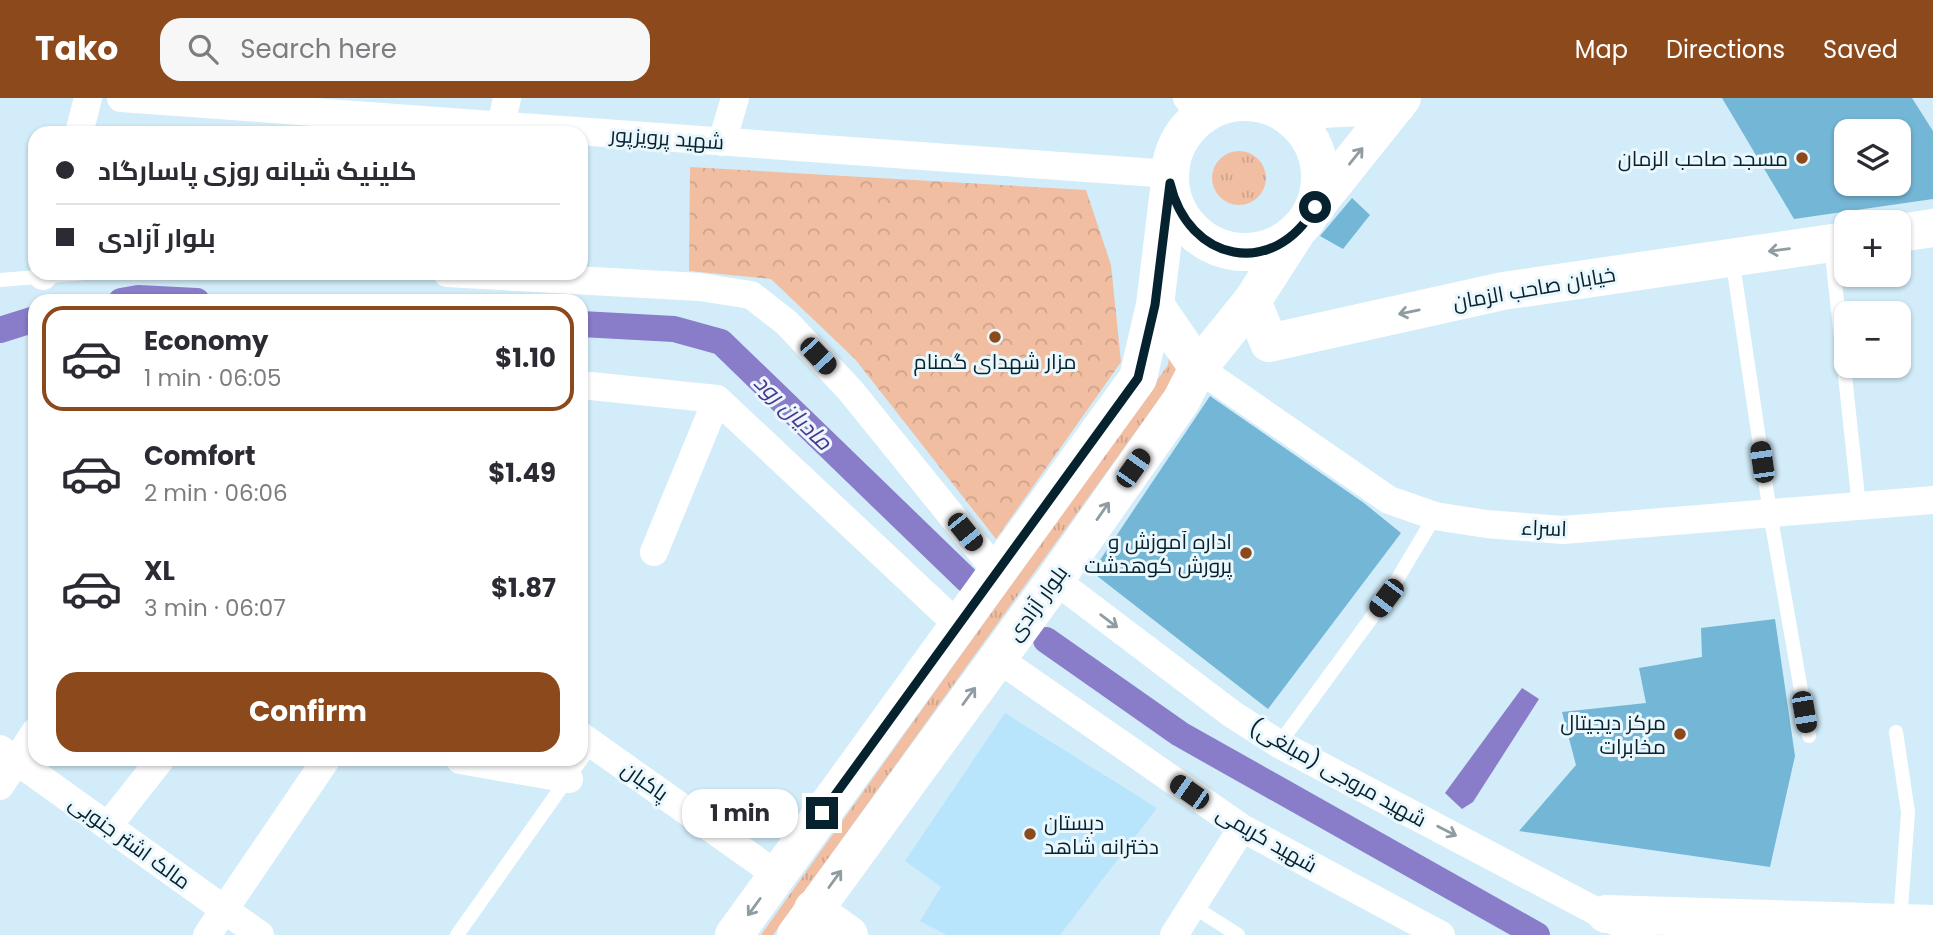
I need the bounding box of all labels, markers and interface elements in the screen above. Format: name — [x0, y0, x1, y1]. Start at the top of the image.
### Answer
search box — [160, 18, 650, 81]
text: Tako — [35, 25, 118, 72]
icon: search — [184, 30, 222, 68]
text: Search here — [240, 31, 397, 67]
text: Map — [1575, 33, 1628, 66]
text: Directions — [1666, 33, 1785, 66]
text: Saved — [1823, 33, 1898, 66]
street label: شهید پرویزپور — [608, 119, 725, 156]
map controls — [1834, 119, 1911, 378]
button: layers — [1834, 119, 1911, 196]
place label: مسجد صاحب الزمان — [1618, 144, 1788, 173]
one-way arrow — [1348, 147, 1363, 165]
marker: مسجد صاحب الزمان — [1794, 150, 1810, 166]
text: کلینیک شبانه روزی پاسارگاد — [98, 153, 417, 189]
route start — [1299, 191, 1331, 223]
button: + — [1834, 210, 1911, 287]
text: بلوار آزادی — [98, 220, 216, 256]
one-way arrow — [1768, 244, 1790, 257]
street label: خیابان صاحب الزمان — [1450, 259, 1618, 317]
button: − — [1834, 301, 1911, 378]
one-way arrow — [1398, 305, 1421, 319]
text: Economy — [144, 323, 268, 359]
icon: car — [60, 327, 123, 390]
marker: مزار شهدای گمنام — [987, 329, 1003, 345]
car — [796, 333, 841, 379]
text: $1.10 — [495, 340, 556, 376]
place label: مزار شهدای گمنام — [914, 347, 1076, 376]
text: 1 min · 06:05 — [144, 362, 282, 394]
water label: مادیان رود — [747, 367, 839, 458]
text: Comfort — [144, 438, 256, 474]
car — [1749, 440, 1776, 484]
icon: car — [60, 442, 123, 505]
car — [1113, 445, 1154, 491]
text: $1.49 — [488, 455, 556, 491]
text: 2 min · 06:06 — [144, 477, 288, 509]
one-way arrow — [1096, 502, 1110, 521]
car — [944, 509, 987, 555]
street label: اسراء — [1520, 513, 1568, 543]
place label: اداره آموزش و پرورش کوهدشت — [1084, 527, 1232, 580]
marker: اداره آموزش و پرورش کوهدشت — [1238, 545, 1254, 561]
text: XL — [144, 553, 175, 589]
icon: car — [60, 557, 123, 620]
street label: بلوار آزادی — [1000, 559, 1074, 647]
text: $1.87 — [491, 570, 556, 606]
car — [1365, 575, 1408, 621]
text: 3 min · 06:07 — [144, 592, 286, 624]
one-way arrow — [1099, 614, 1118, 628]
button: Confirm — [56, 672, 560, 752]
one-way arrow — [962, 687, 977, 706]
car — [1791, 689, 1818, 735]
place label: مرکز دیجیتال مخابرات — [1560, 708, 1666, 761]
street label: شهید مروجی (مبلغی) — [1244, 712, 1432, 834]
marker: مرکز دیجیتال مخابرات — [1672, 726, 1688, 742]
street label: پاکبان — [616, 754, 675, 808]
car — [1166, 771, 1213, 813]
street label: مالک اشتر جنوبی — [63, 788, 197, 896]
callout: 1 min — [682, 788, 798, 838]
text: 1 min — [710, 797, 770, 829]
route end — [806, 797, 838, 829]
street label: شهید کریمی — [1211, 798, 1323, 880]
place label: دبستان دخترانه شاهد — [1044, 808, 1159, 861]
one-way arrow — [1436, 825, 1457, 839]
marker: دبستان دخترانه شاهد — [1022, 826, 1038, 842]
one-way arrow — [827, 870, 842, 889]
one-way arrow — [747, 897, 761, 916]

